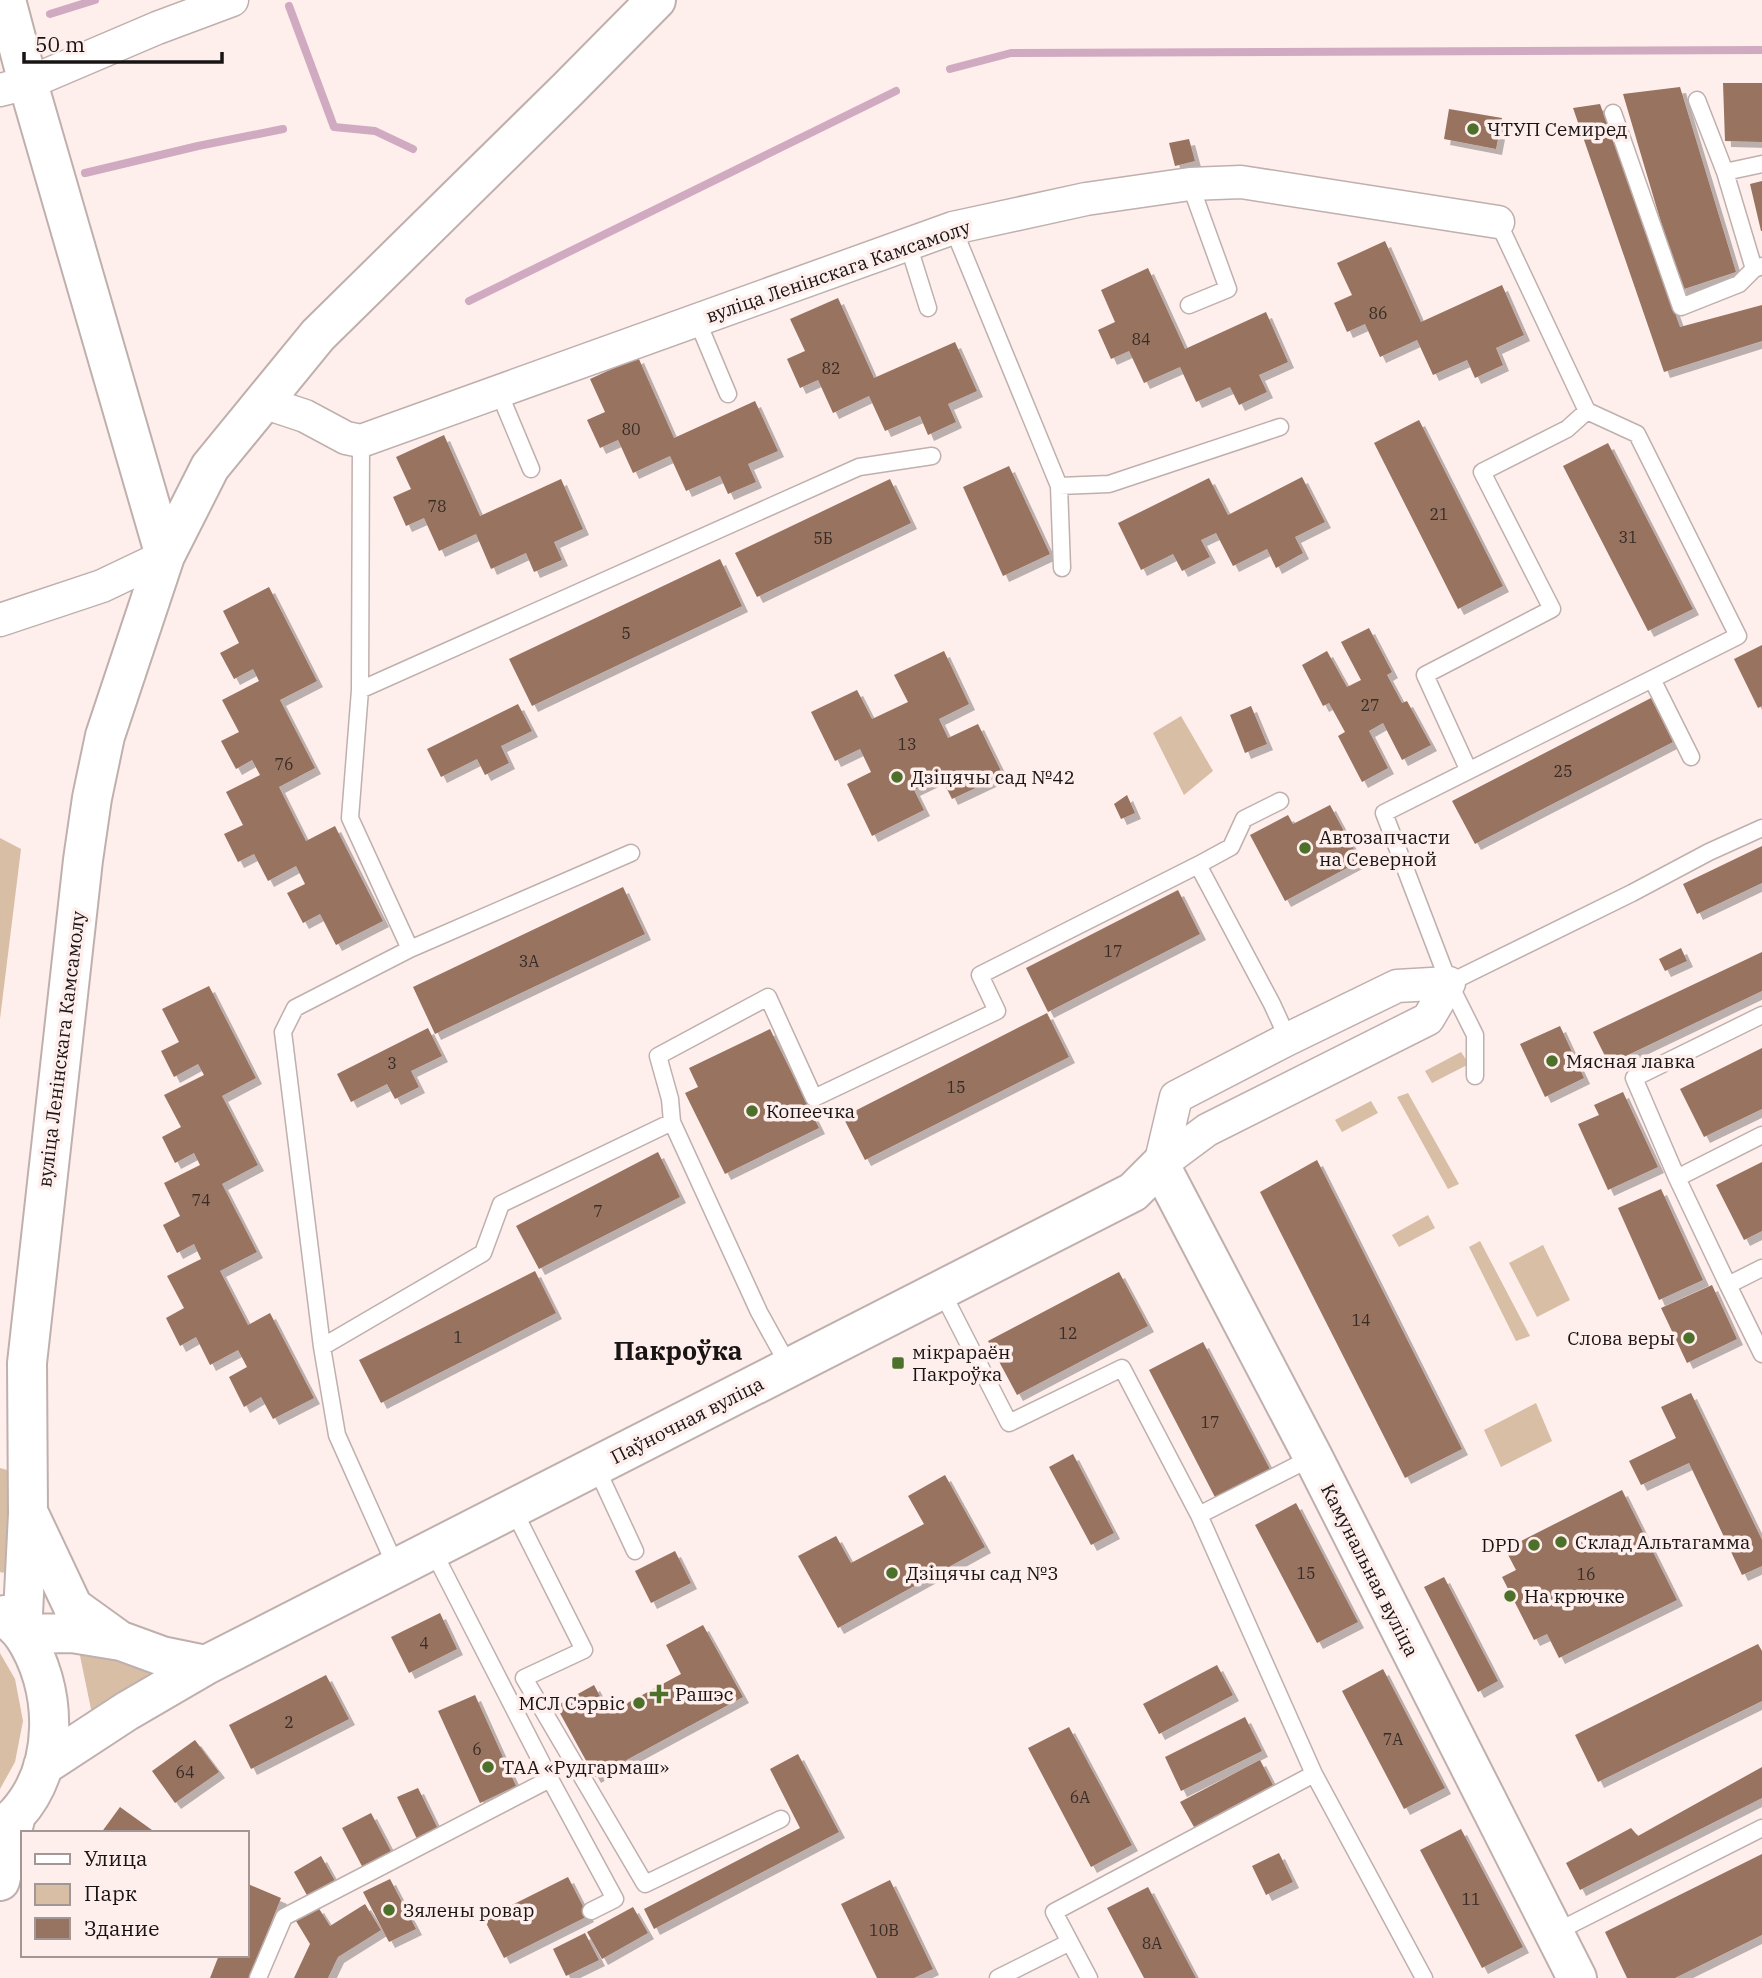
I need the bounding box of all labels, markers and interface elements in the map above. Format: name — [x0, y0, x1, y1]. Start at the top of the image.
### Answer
scale bar — [24, 21, 222, 65]
text: 50 m — [35, 30, 85, 58]
place label: ЧТУП Семиред — [1487, 117, 1627, 141]
marker: ЧТУП Семиред — [1465, 121, 1481, 137]
street label: вуліца Ленінскага Камсамолу — [703, 214, 974, 328]
house number: 86 — [1368, 303, 1388, 323]
house number: 84 — [1131, 329, 1151, 349]
house number: 82 — [821, 358, 841, 378]
house number: 80 — [621, 419, 641, 439]
house number: 78 — [427, 496, 447, 516]
house number: 21 — [1429, 504, 1449, 524]
house number: 31 — [1618, 527, 1638, 547]
house number: 5Б — [813, 528, 833, 548]
house number: 5 — [621, 623, 631, 643]
house number: 27 — [1360, 695, 1380, 715]
house number: 13 — [897, 734, 917, 754]
house number: 76 — [274, 754, 294, 774]
house number: 25 — [1553, 761, 1573, 781]
place label: Дзіцячы сад №42 — [911, 765, 1075, 789]
marker: Дзіцячы сад №42 — [889, 769, 905, 785]
place label: Автозапчасти на Северной — [1319, 825, 1450, 871]
marker: Автозапчасти на Северной — [1297, 840, 1313, 856]
street label: вуліца Ленінскага Камсамолу — [32, 909, 90, 1188]
house number: 17 — [1103, 941, 1123, 961]
house number: 3А — [519, 951, 539, 971]
place label: Мясная лавка — [1566, 1049, 1696, 1073]
house number: 3 — [387, 1053, 397, 1073]
marker: Мясная лавка — [1544, 1053, 1560, 1069]
house number: 15 — [946, 1077, 966, 1097]
place label: Копеечка — [766, 1099, 855, 1123]
marker: Копеечка — [744, 1103, 760, 1119]
house number: 74 — [191, 1190, 211, 1210]
house number: 7 — [593, 1201, 603, 1221]
house number: 14 — [1351, 1310, 1371, 1330]
house number: 12 — [1058, 1323, 1078, 1343]
place label: Слова веры — [1567, 1326, 1675, 1350]
house number: 1 — [453, 1327, 463, 1347]
marker: Слова веры — [1681, 1330, 1697, 1346]
district label: Пакроўка — [613, 1333, 743, 1367]
place label: мікрараён Пакроўка — [912, 1340, 1010, 1386]
marker: мікрараён Пакроўка — [890, 1355, 906, 1371]
street label: Паўночная вуліца — [606, 1371, 768, 1469]
house number: 17 — [1200, 1412, 1220, 1432]
street label: Камунальная вуліца — [1316, 1480, 1424, 1660]
place label: Склад Альтагамма — [1575, 1530, 1750, 1554]
place label: DPD — [1481, 1533, 1520, 1557]
marker: Склад Альтагамма — [1553, 1534, 1569, 1550]
marker: DPD — [1526, 1537, 1542, 1553]
place label: Дзіцячы сад №3 — [906, 1561, 1059, 1585]
house number: 15 — [1296, 1563, 1316, 1583]
house number: 16 — [1576, 1564, 1596, 1584]
marker: Дзіцячы сад №3 — [884, 1565, 900, 1581]
place label: На крючке — [1524, 1584, 1625, 1608]
marker: На крючке — [1502, 1588, 1518, 1604]
house number: 4 — [419, 1633, 429, 1653]
place label: Рашэс — [675, 1682, 734, 1706]
marker: Рашэс — [649, 1684, 669, 1704]
place label: МСЛ Сэрвіс — [518, 1691, 625, 1715]
marker: МСЛ Сэрвіс — [631, 1695, 647, 1711]
house number: 2 — [284, 1712, 294, 1732]
house number: 7А — [1383, 1729, 1403, 1749]
house number: 6 — [472, 1739, 482, 1759]
place label: ТАА «Рудгармаш» — [502, 1755, 669, 1779]
marker: ТАА «Рудгармаш» — [480, 1759, 496, 1775]
house number: 64 — [175, 1762, 195, 1782]
house number: 6А — [1070, 1787, 1090, 1807]
legend — [21, 1831, 248, 1957]
text: Улица — [84, 1844, 148, 1872]
text: Парк — [84, 1879, 137, 1907]
house number: 11 — [1461, 1889, 1481, 1909]
place label: Зялены ровар — [403, 1898, 534, 1922]
marker: Зялены ровар — [381, 1902, 397, 1918]
text: Здание — [84, 1914, 159, 1942]
house number: 10В — [869, 1920, 899, 1940]
house number: 8А — [1142, 1933, 1162, 1953]

